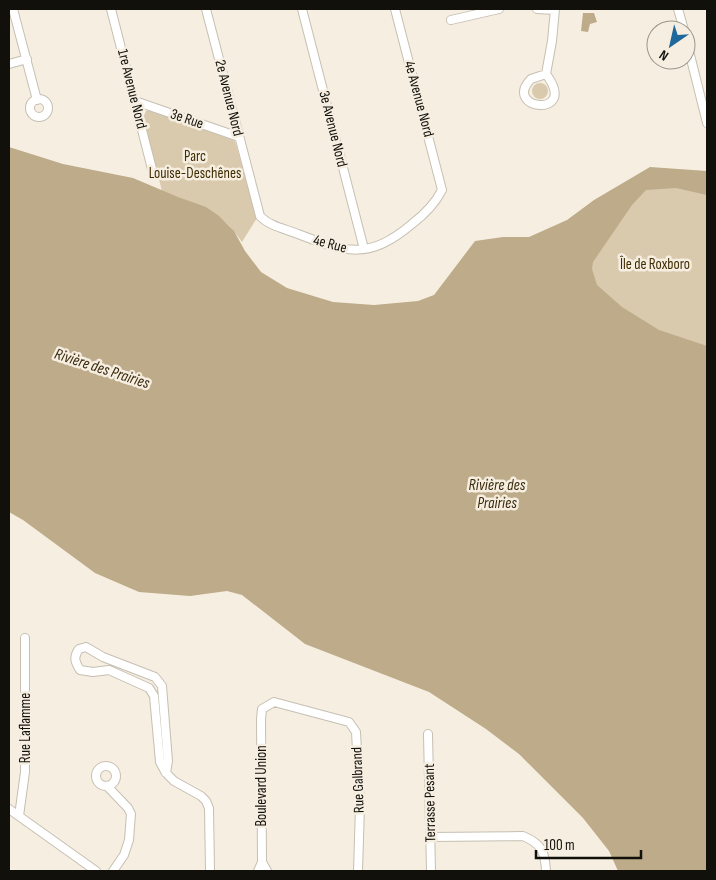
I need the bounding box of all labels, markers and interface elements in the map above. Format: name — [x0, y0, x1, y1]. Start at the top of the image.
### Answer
north arrow — [646, 20, 696, 70]
text: N — [656, 46, 672, 65]
street label: 1re Avenue Nord — [113, 47, 151, 131]
street label: 2e Avenue Nord — [210, 58, 248, 138]
street label: 4e Avenue Nord — [400, 59, 438, 139]
street label: 3e Avenue Nord — [314, 89, 352, 169]
street label: 3e Rue — [168, 104, 206, 134]
park label: Parc Louise-Deschênes — [149, 147, 241, 183]
street label: 4e Rue — [311, 230, 349, 258]
park label: Île de Roxboro — [619, 255, 690, 274]
water label: Rivière des Prairies — [52, 345, 152, 393]
water label: Rivière des Prairies — [469, 476, 526, 513]
street label: Rue Laflamme — [16, 693, 35, 763]
street label: Boulevard Union — [252, 745, 271, 827]
street label: Rue Galbrand — [347, 747, 369, 813]
street label: Terrasse Pesant — [420, 763, 440, 843]
scale bar — [536, 828, 641, 860]
text: 100 m — [544, 836, 575, 855]

